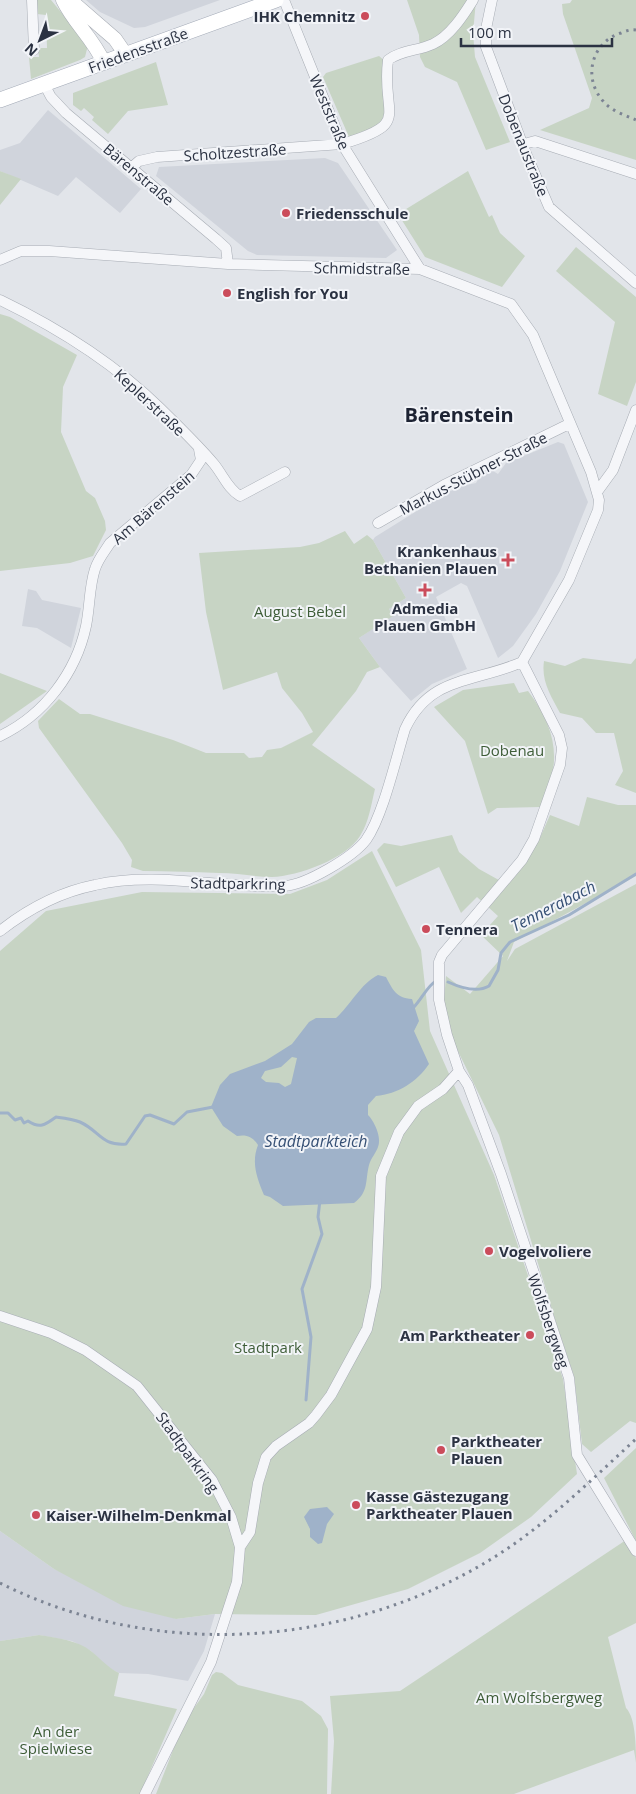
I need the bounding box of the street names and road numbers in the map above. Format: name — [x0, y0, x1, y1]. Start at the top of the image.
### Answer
street label: Friedensstraße — [85, 23, 191, 77]
street label: Weststraße — [305, 72, 355, 152]
street label: Dobenaustraße — [494, 91, 554, 199]
street label: Scholtzestraße — [183, 138, 287, 166]
street label: Bärenstraße — [99, 139, 179, 209]
street label: Schmidstraße — [314, 257, 410, 279]
street label: Keplerstraße — [110, 364, 190, 440]
street label: Markus-Stübner-Straße — [396, 427, 550, 519]
street label: Am Bärenstein — [108, 466, 198, 548]
street label: Stadtparkring — [190, 872, 286, 894]
street label: Wolfsbergweg — [523, 1271, 575, 1371]
street label: Stadtparkring — [152, 1408, 224, 1496]

